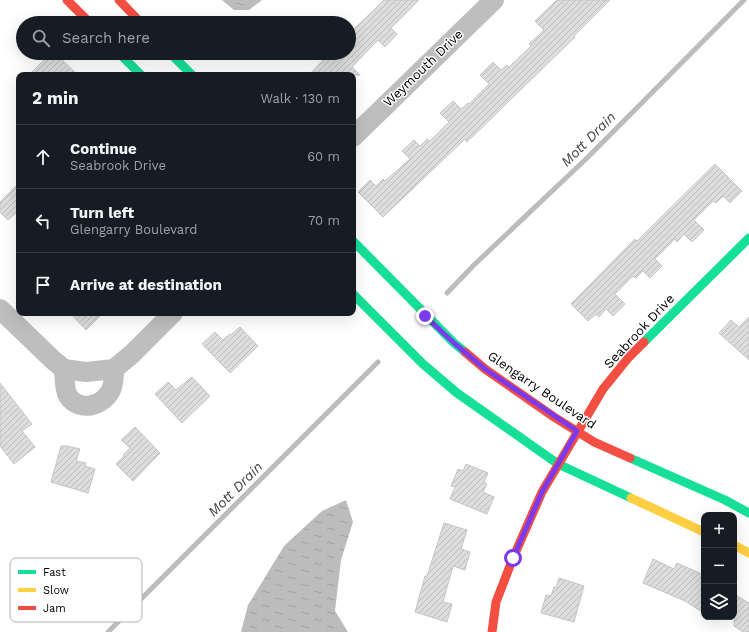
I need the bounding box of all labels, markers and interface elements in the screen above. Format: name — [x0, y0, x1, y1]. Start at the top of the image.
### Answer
search box — [16, 16, 356, 60]
street label: Weymouth Drive — [380, 26, 466, 110]
icon: search — [30, 27, 52, 49]
text: Search here — [62, 29, 150, 47]
text: 2 min — [32, 88, 78, 108]
text: Walk · 130 m — [261, 91, 340, 106]
water label: Mott Drain — [557, 108, 619, 170]
text: Continue — [70, 140, 137, 158]
icon: ahead — [32, 146, 54, 168]
text: 60 m — [307, 149, 340, 164]
text: Seabrook Drive — [70, 158, 166, 173]
text: Turn left — [70, 204, 134, 222]
icon: left — [32, 210, 54, 232]
text: 70 m — [308, 213, 340, 228]
text: Glengarry Boulevard — [70, 222, 197, 237]
icon: arrive — [32, 274, 54, 296]
text: Arrive at destination — [70, 276, 222, 294]
street label: Seabrook Drive — [601, 291, 677, 371]
route end — [416, 307, 434, 325]
street label: Glengarry Boulevard — [485, 348, 599, 432]
water label: Mott Drain — [204, 458, 266, 520]
map controls — [701, 512, 737, 620]
button: + — [701, 512, 737, 548]
button: − — [701, 548, 737, 584]
route start — [504, 549, 522, 567]
legend — [10, 558, 142, 622]
text: Fast — [43, 566, 66, 579]
text: Slow — [43, 584, 69, 597]
button: layers — [701, 584, 737, 620]
text: Jam — [43, 602, 66, 615]

